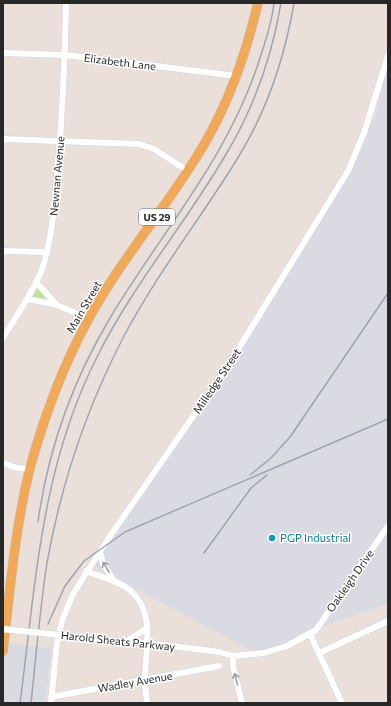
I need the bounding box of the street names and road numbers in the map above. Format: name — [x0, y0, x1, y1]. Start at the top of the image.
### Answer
street label: Elizabeth Lane — [83, 51, 157, 72]
street label: Newnan Avenue — [47, 135, 66, 216]
road number: US 29 — [139, 209, 175, 225]
street label: Main Street — [63, 278, 104, 335]
street label: Milledge Street — [190, 345, 243, 416]
street label: Oakleigh Drive — [323, 547, 376, 614]
street label: Harold Sheats Parkway — [60, 628, 176, 653]
street label: Wadley Avenue — [97, 669, 173, 694]

